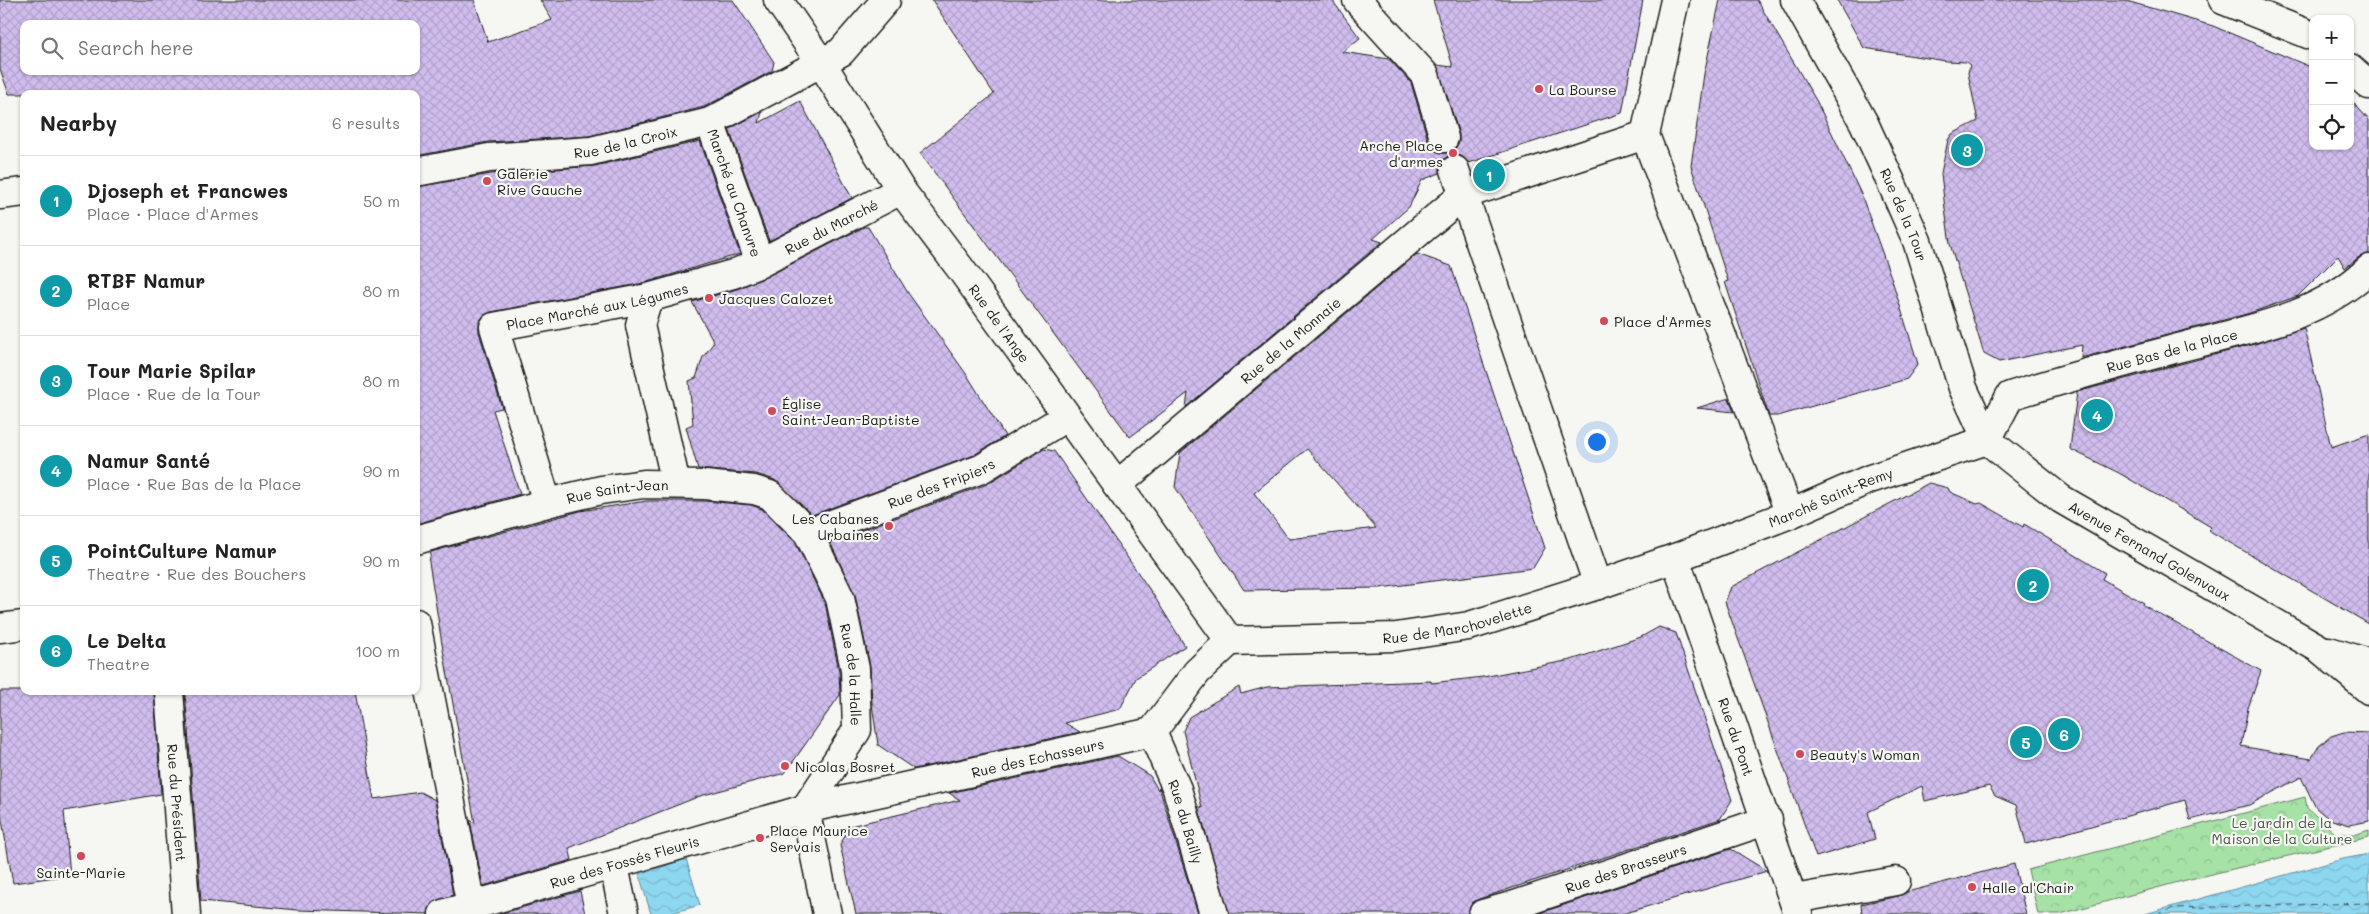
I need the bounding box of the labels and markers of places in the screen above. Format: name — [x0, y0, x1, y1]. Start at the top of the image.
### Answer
place label: La Bourse — [1549, 80, 1617, 99]
marker: La Bourse — [1533, 83, 1545, 95]
pin: 3 — [1951, 131, 1983, 169]
place label: Arche Place d'armes — [1359, 136, 1443, 171]
marker: Arche Place d'armes — [1447, 147, 1459, 159]
pin: 1 — [1473, 156, 1505, 194]
place label: Galerie Rive Gauche — [497, 164, 582, 199]
marker: Galerie Rive Gauche — [481, 175, 493, 187]
place label: Jacques Calozet — [719, 289, 833, 308]
marker: Jacques Calozet — [703, 292, 715, 304]
place label: Place d'Armes — [1614, 312, 1711, 331]
marker: Place d'Armes — [1598, 315, 1610, 327]
place label: Église Saint-Jean-Baptiste — [782, 394, 920, 429]
pin: 4 — [2081, 396, 2113, 434]
marker: Église Saint-Jean-Baptiste — [766, 405, 778, 417]
place label: Les Cabanes Urbaines — [792, 509, 879, 544]
marker: Les Cabanes Urbaines — [883, 520, 895, 532]
pin: 2 — [2017, 566, 2049, 604]
pin: 6 — [2048, 715, 2080, 753]
pin: 5 — [2010, 723, 2042, 761]
place label: Beauty's Woman — [1810, 745, 1920, 764]
marker: Beauty's Woman — [1794, 748, 1806, 760]
place label: Nicolas Bosret — [795, 757, 895, 776]
marker: Nicolas Bosret — [779, 760, 791, 772]
place label: Place Maurice Servais — [770, 821, 868, 856]
marker: Place Maurice Servais — [754, 832, 766, 844]
marker: Sainte-Marie — [75, 850, 87, 862]
place label: Sainte-Marie — [36, 863, 126, 882]
place label: Halle al'Chair — [1982, 878, 2074, 897]
marker: Halle al'Chair — [1966, 881, 1978, 893]

